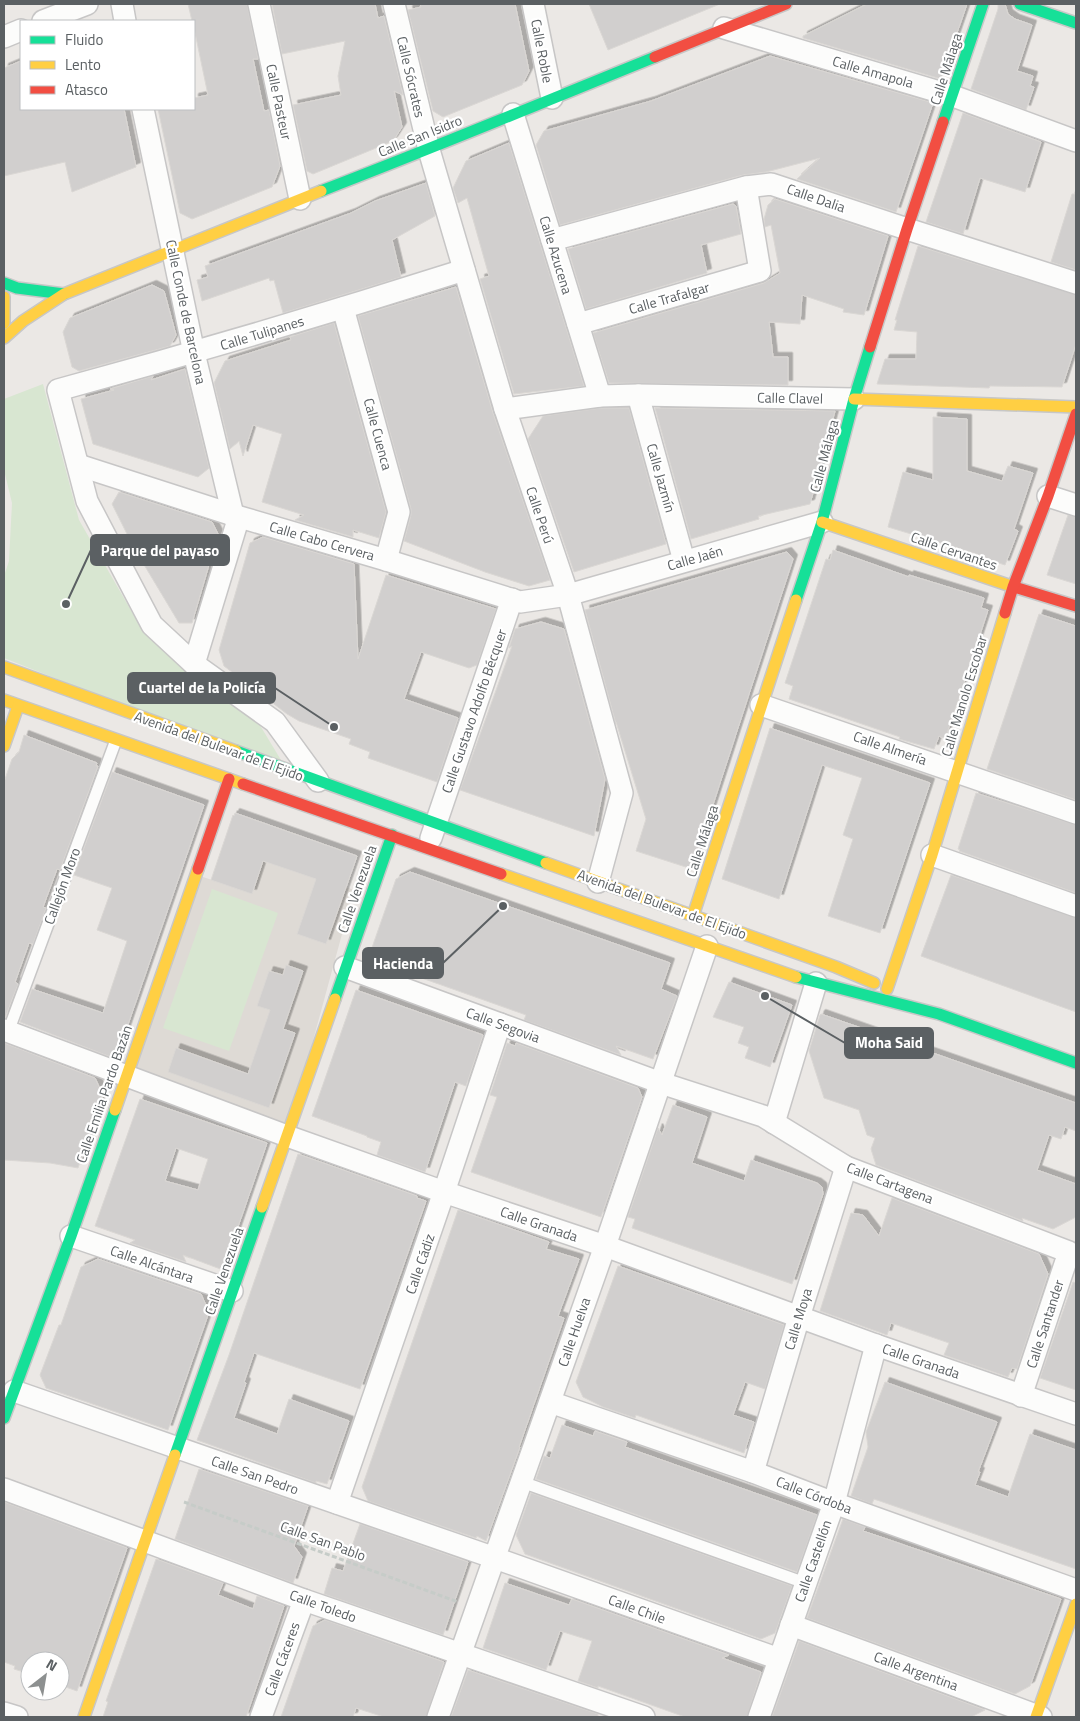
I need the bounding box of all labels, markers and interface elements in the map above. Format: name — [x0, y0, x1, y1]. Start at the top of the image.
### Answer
street label: Calle Roble — [526, 17, 559, 85]
legend — [20, 20, 195, 110]
text: Fluido — [65, 28, 104, 51]
street label: Calle Málaga — [924, 30, 967, 108]
street label: Calle Sócrates — [392, 34, 431, 120]
street label: Calle Amapola — [830, 50, 916, 93]
text: Lento — [65, 53, 101, 76]
street label: Calle Pasteur — [261, 62, 298, 142]
text: Atasco — [65, 78, 108, 101]
street label: Calle San Isidro — [375, 109, 465, 162]
street label: Calle Dalia — [784, 178, 848, 217]
street label: Calle Azucena — [535, 213, 578, 297]
street label: Calle Conde de Barcelona — [161, 238, 212, 386]
street label: Calle Trafalgar — [626, 276, 712, 319]
street label: Calle Tulipanes — [217, 310, 306, 355]
street label: Calle Clavel — [757, 386, 823, 409]
street label: Calle Cuenca — [359, 395, 398, 472]
street label: Calle Málaga — [804, 417, 843, 495]
street label: Calle Jazmín — [642, 441, 681, 515]
street label: Calle Perú — [521, 484, 560, 546]
street label: Calle Cabo Cervera — [267, 515, 377, 566]
street label: Calle Cervantes — [908, 526, 1000, 575]
callout: Parque del payaso — [91, 535, 229, 565]
text: Parque del payaso — [101, 539, 219, 562]
street label: Calle Jaén — [665, 540, 725, 575]
street label: Calle Gustavo Adolfo Bécquer — [436, 626, 512, 796]
street label: Calle Manolo Escobar — [935, 633, 992, 759]
callout: Cuartel de la Policía — [128, 673, 275, 703]
text: Cuartel de la Policía — [138, 676, 266, 699]
street label: Avenida del Bulevar de El Ejido — [132, 705, 307, 786]
street label: Calle Almería — [851, 725, 930, 770]
street label: Calle Málaga — [680, 802, 723, 880]
street label: Calle Venezuela — [332, 842, 381, 936]
street label: Callejón Moro — [38, 844, 85, 927]
street label: Avenida del Bulevar de El Ejido — [575, 863, 750, 944]
callout: Hacienda — [363, 948, 443, 978]
text: Hacienda — [373, 952, 433, 975]
street label: Calle Segovia — [463, 1001, 543, 1048]
street label: Calle Emilia Pardo Bazán — [70, 1022, 137, 1166]
callout: Moha Said — [845, 1028, 933, 1058]
text: Moha Said — [855, 1031, 923, 1054]
street label: Calle Cartagena — [844, 1156, 937, 1209]
street label: Calle Granada — [498, 1200, 581, 1247]
street label: Calle Venezuela — [199, 1224, 248, 1318]
street label: Calle Cádiz — [399, 1231, 440, 1297]
street label: Calle Alcántara — [108, 1239, 197, 1288]
street label: Calle Santander — [1020, 1277, 1069, 1371]
street label: Calle Moya — [778, 1285, 817, 1352]
street label: Calle Huelva — [552, 1294, 595, 1369]
street label: Calle Granada — [880, 1337, 963, 1384]
street label: Calle San Pedro — [209, 1450, 302, 1499]
street label: Calle Córdoba — [773, 1470, 855, 1519]
street label: Calle San Pablo — [277, 1515, 369, 1566]
street label: Calle Castellón — [789, 1517, 836, 1605]
street label: Calle Toledo — [287, 1584, 360, 1627]
street label: Calle Chile — [605, 1588, 669, 1629]
street label: Calle Cáceres — [258, 1619, 305, 1699]
street label: Calle Argentina — [871, 1646, 961, 1696]
north arrow — [20, 1651, 70, 1701]
text: N — [42, 1653, 62, 1676]

